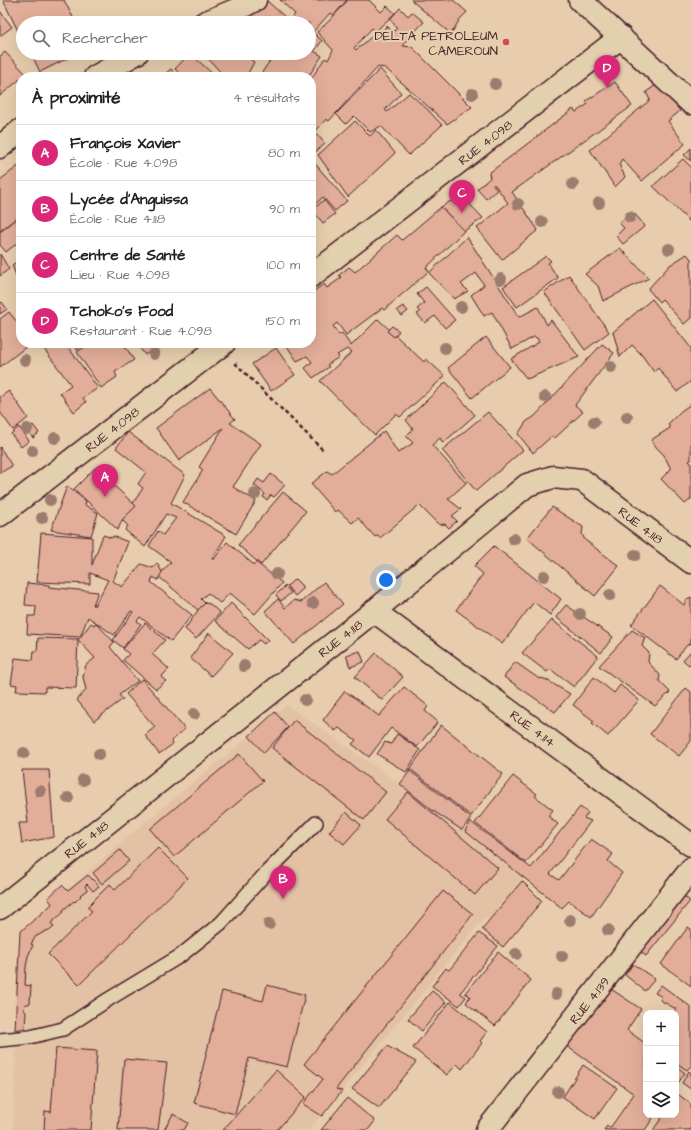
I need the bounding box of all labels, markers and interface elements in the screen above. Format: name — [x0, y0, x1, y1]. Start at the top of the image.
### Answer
search box — [16, 16, 316, 60]
icon: search — [30, 27, 52, 49]
place label: DELTA PETROLEUM CAMEROUN — [374, 27, 498, 60]
text: Rechercher — [62, 28, 147, 49]
marker: DELTA PETROLEUM CAMEROUN — [501, 37, 511, 47]
pin: D — [594, 55, 620, 88]
text: À proximité — [32, 86, 121, 110]
text: 4 résultats — [233, 89, 300, 107]
street label: RUE 4.098 — [455, 116, 517, 170]
text: François Xavier — [70, 133, 181, 154]
text: A — [41, 144, 49, 162]
text: 80 m — [268, 144, 300, 162]
text: École · Rue 4.098 — [70, 154, 177, 172]
pin: C — [449, 180, 475, 213]
text: Lycée d'Anguissa — [70, 189, 188, 210]
text: B — [40, 200, 50, 218]
text: 90 m — [269, 200, 300, 218]
text: École · Rue 4.118 — [70, 210, 165, 228]
text: Centre de Santé — [70, 245, 185, 266]
text: C — [40, 256, 50, 274]
text: 100 m — [267, 256, 300, 274]
text: Lieu · Rue 4.098 — [70, 266, 170, 284]
text: Tchoko's Food — [70, 301, 173, 322]
text: D — [41, 312, 49, 330]
text: 150 m — [266, 312, 300, 330]
text: Restaurant · Rue 4.098 — [70, 322, 212, 340]
street label: RUE 4.098 — [82, 403, 144, 457]
pin: A — [92, 464, 118, 497]
street label: RUE 4.118 — [614, 503, 667, 549]
your location — [376, 570, 396, 590]
street label: RUE 4.118 — [315, 615, 367, 662]
street label: RUE 4.114 — [506, 706, 559, 752]
street label: RUE 4.118 — [61, 816, 113, 863]
pin: B — [270, 866, 296, 899]
street label: RUE 4.139 — [566, 973, 614, 1028]
map controls — [643, 1010, 679, 1118]
button: + — [643, 1010, 679, 1046]
button: − — [643, 1046, 679, 1082]
button: layers — [643, 1082, 679, 1118]

